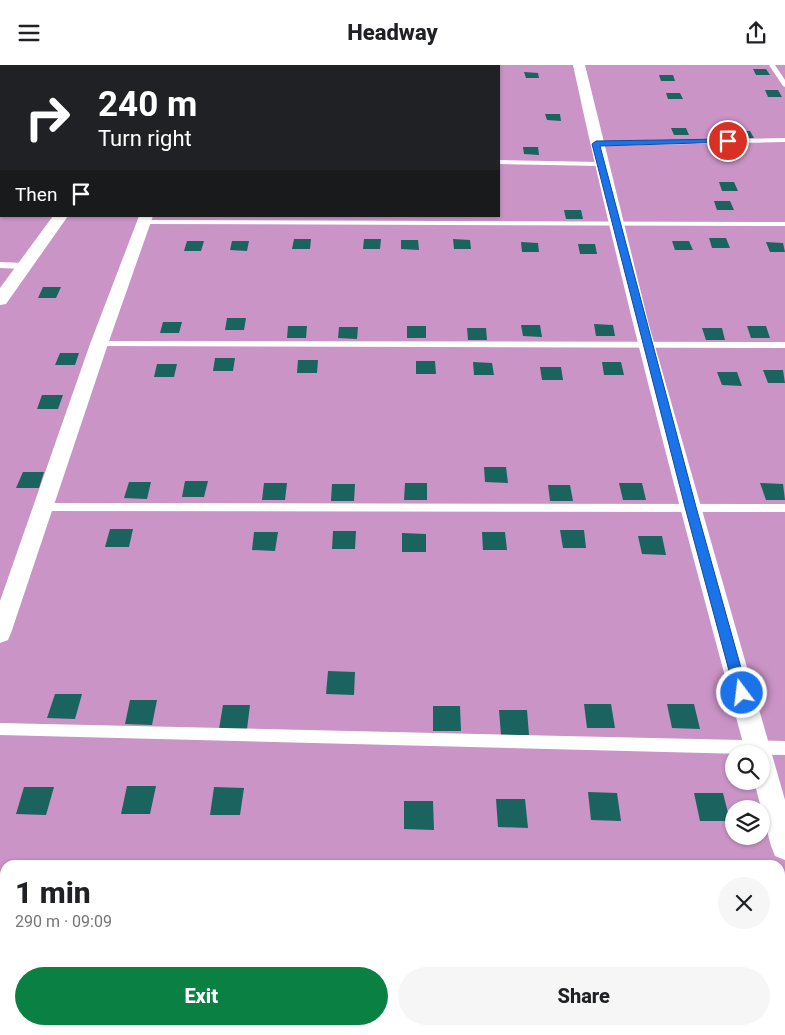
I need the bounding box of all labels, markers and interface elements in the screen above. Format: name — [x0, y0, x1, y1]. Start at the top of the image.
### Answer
icon: menu — [15, 19, 43, 47]
icon: share — [742, 19, 770, 47]
text: Headway — [347, 20, 438, 45]
text: 240 m — [98, 84, 197, 125]
icon: right — [15, 85, 80, 150]
pin — [707, 120, 749, 162]
text: Turn right — [98, 126, 192, 151]
icon: arrive — [714, 127, 742, 155]
icon: arrive — [67, 180, 95, 208]
text: Then — [15, 183, 57, 206]
position arrow — [715, 666, 767, 718]
map controls — [725, 745, 770, 845]
button: search — [725, 745, 770, 790]
button: layers — [725, 800, 770, 845]
text: 1 min — [15, 875, 91, 910]
button: close — [718, 877, 770, 929]
text: 290 m · 09:09 — [15, 912, 112, 931]
button: Exit — [15, 967, 388, 1025]
button: Share — [398, 967, 770, 1025]

